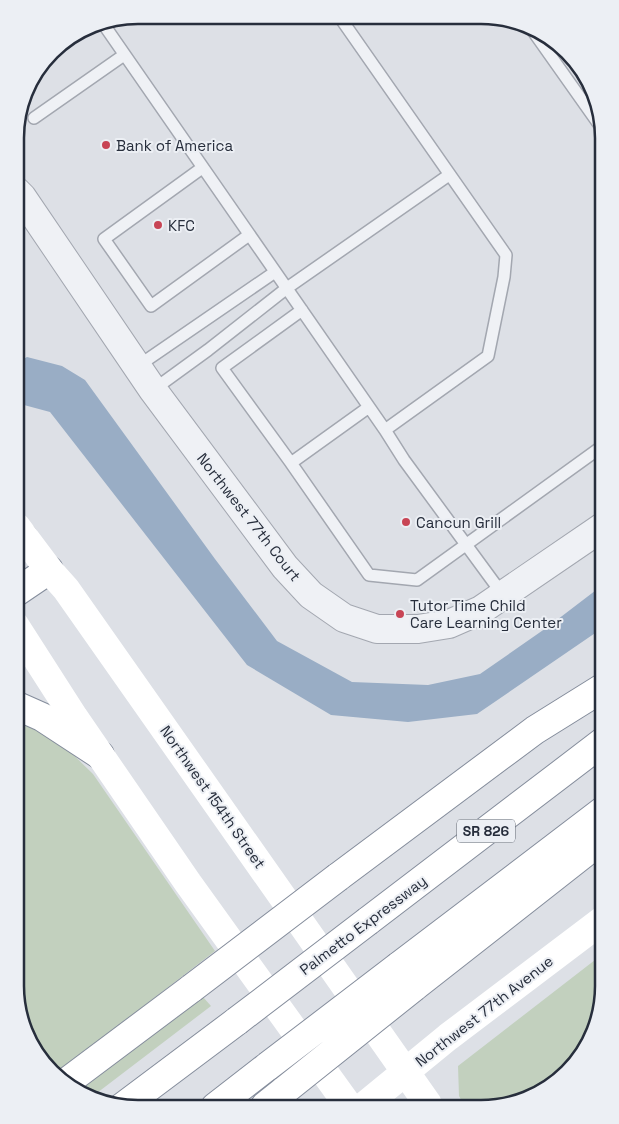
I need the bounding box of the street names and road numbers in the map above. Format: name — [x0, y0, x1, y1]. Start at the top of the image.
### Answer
street label: Northwest 77th Court — [193, 449, 305, 585]
street label: Northwest 154th Street — [156, 722, 270, 872]
road number: SR 826 — [457, 819, 515, 842]
street label: Palmetto Expressway — [296, 871, 430, 979]
street label: Northwest 77th Avenue — [411, 951, 557, 1071]

